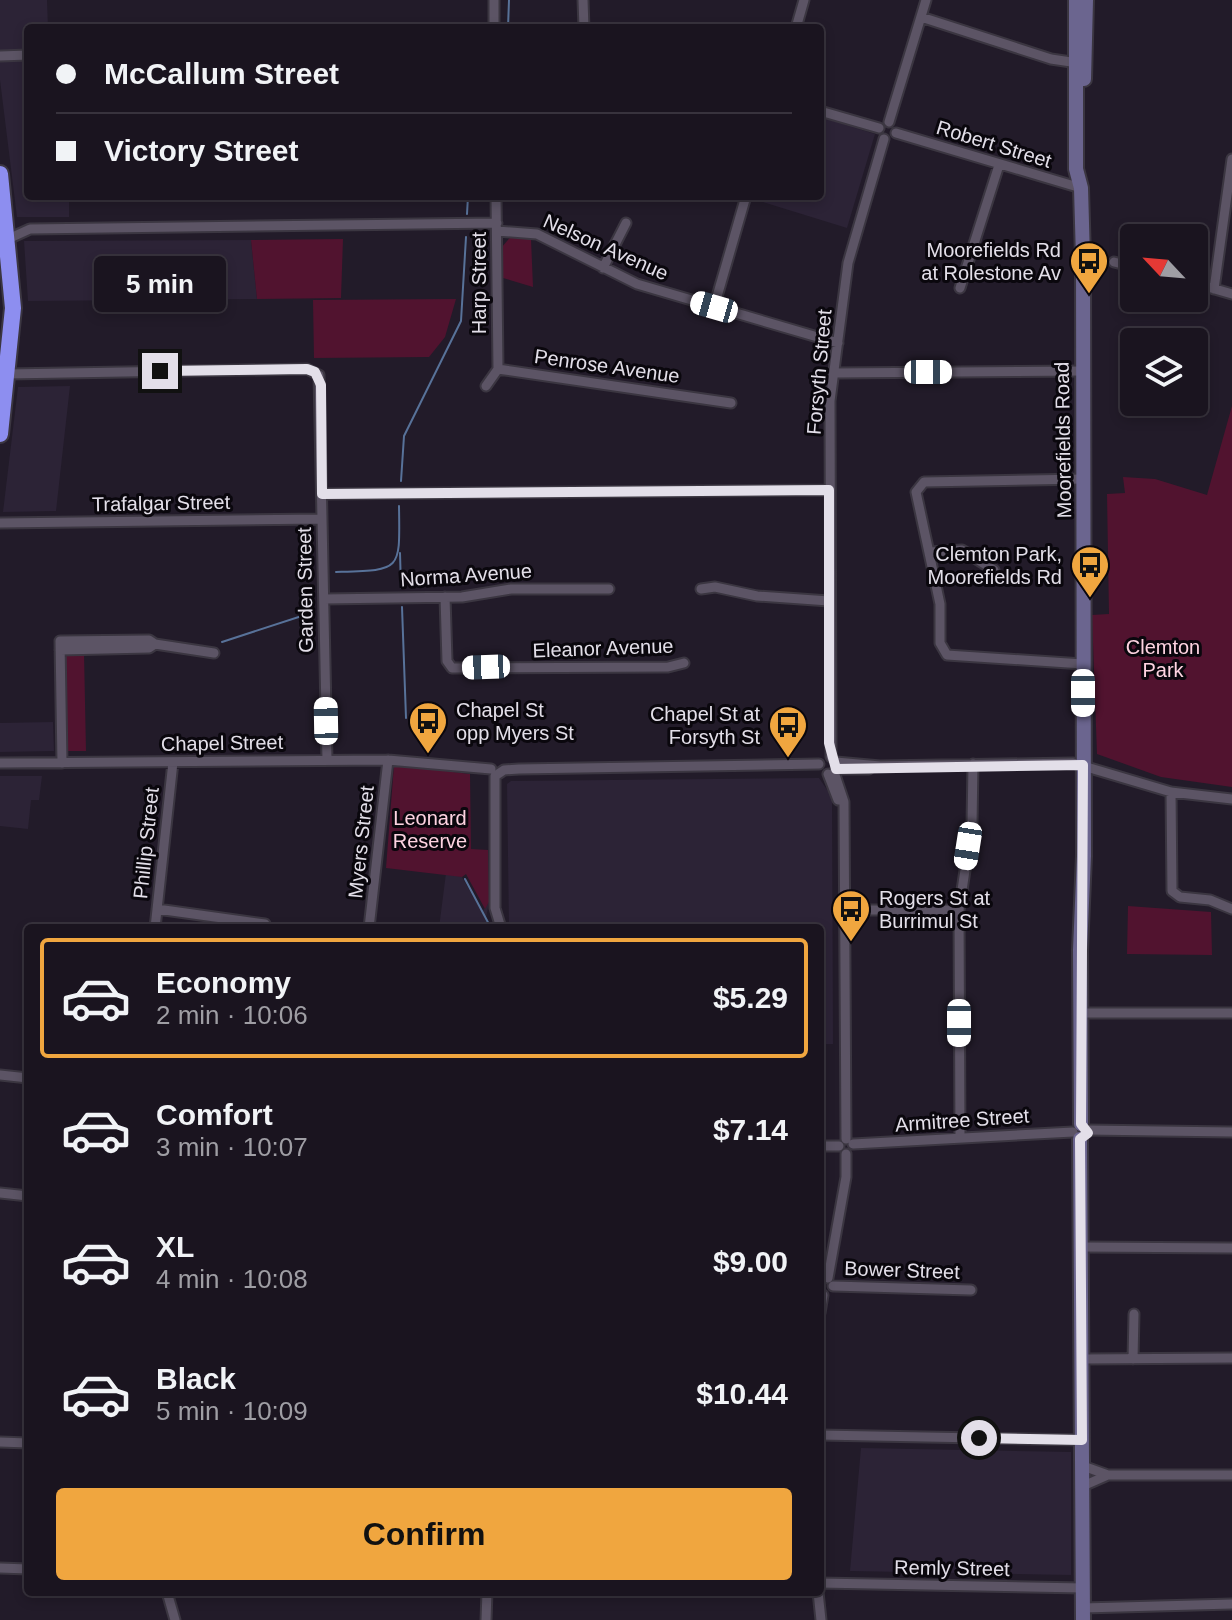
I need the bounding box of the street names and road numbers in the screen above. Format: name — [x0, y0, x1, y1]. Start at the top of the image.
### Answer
street label: Robert Street — [934, 116, 1055, 172]
street label: Nelson Avenue — [540, 210, 672, 284]
street label: Harp Street — [468, 231, 490, 334]
street label: Forsyth Street — [803, 308, 835, 436]
street label: Penrose Avenue — [533, 345, 681, 387]
street label: Moorefields Road — [1051, 361, 1075, 519]
street label: Trafalgar Street — [92, 491, 231, 515]
street label: Garden Street — [293, 527, 317, 653]
street label: Norma Avenue — [399, 559, 533, 591]
street label: Eleanor Avenue — [532, 635, 674, 661]
street label: Chapel Street — [161, 731, 284, 755]
street label: Myers Street — [344, 784, 378, 900]
street label: Phillip Street — [129, 786, 163, 900]
street label: Armitree Street — [894, 1104, 1030, 1136]
street label: Bower Street — [844, 1257, 961, 1283]
street label: Remly Street — [894, 1556, 1010, 1580]

